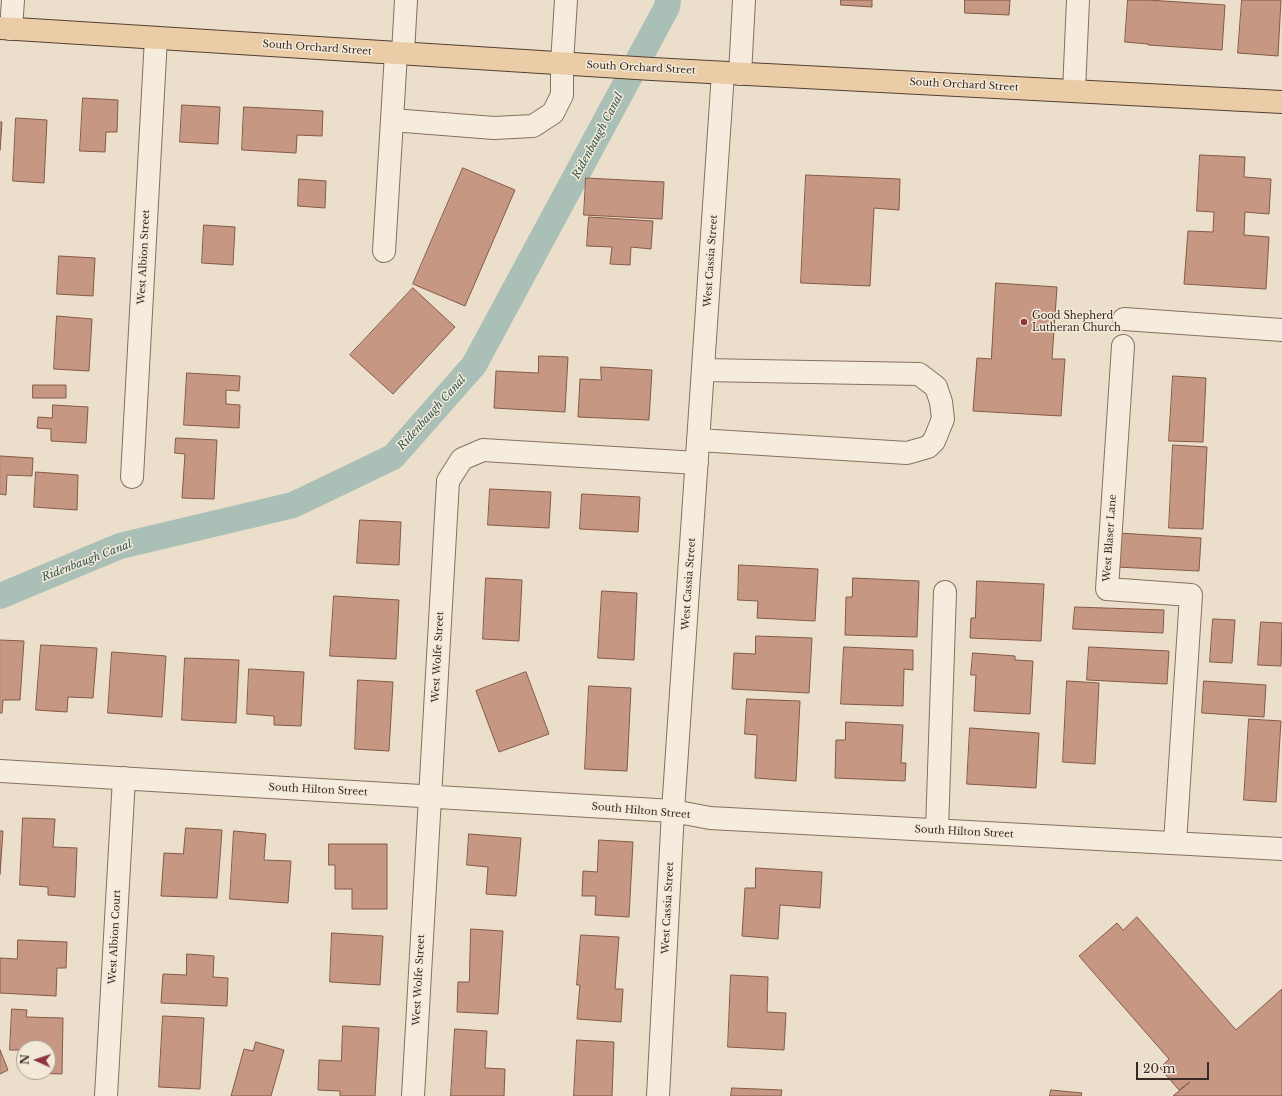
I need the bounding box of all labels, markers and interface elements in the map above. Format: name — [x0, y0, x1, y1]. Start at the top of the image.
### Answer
street label: South Orchard Street — [262, 38, 372, 58]
street label: South Orchard Street — [586, 59, 696, 77]
street label: South Orchard Street — [909, 76, 1019, 94]
water label: Ridenbaugh Canal — [570, 91, 626, 181]
street label: West Albion Street — [136, 209, 152, 305]
street label: West Cassia Street — [702, 214, 720, 308]
place label: Good Shepherd Lutheran Church — [1032, 310, 1121, 334]
marker: Good Shepherd Lutheran Church — [1019, 317, 1029, 327]
water label: Ridenbaugh Canal — [395, 373, 469, 453]
street label: West Blaser Lane — [1101, 494, 1119, 582]
street label: West Cassia Street — [680, 537, 698, 631]
water label: Ridenbaugh Canal — [40, 538, 134, 584]
street label: West Wolfe Street — [430, 611, 446, 703]
street label: South Hilton Street — [268, 781, 368, 799]
street label: South Hilton Street — [591, 801, 691, 821]
street label: South Hilton Street — [914, 823, 1014, 841]
street label: West Cassia Street — [660, 862, 676, 954]
street label: West Albion Court — [107, 889, 123, 985]
street label: West Wolfe Street — [411, 934, 427, 1026]
north arrow — [16, 1040, 56, 1080]
text: N — [18, 1054, 32, 1065]
scale bar — [1138, 1054, 1211, 1080]
text: 20 m — [1143, 1061, 1175, 1076]

